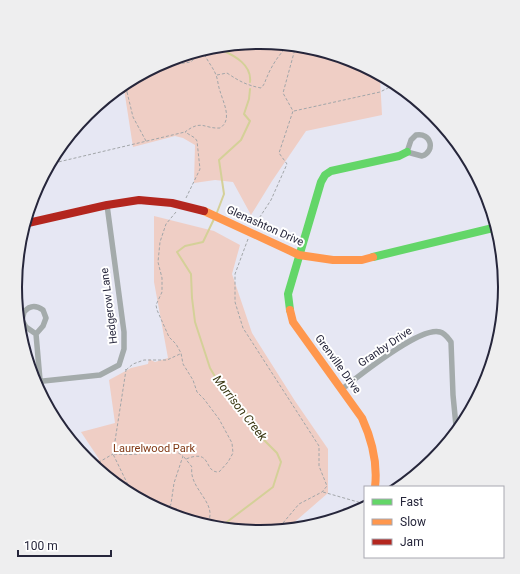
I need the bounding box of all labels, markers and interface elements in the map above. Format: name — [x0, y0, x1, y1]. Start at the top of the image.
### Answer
street label: Glenashton Drive — [224, 203, 306, 249]
street label: Hedgerow Lane — [98, 267, 120, 345]
street label: Granby Drive — [356, 324, 414, 370]
street label: Grenville Drive — [312, 332, 364, 396]
water label: Morrison Creek — [210, 372, 271, 444]
park label: Laurelwood Park — [113, 442, 195, 455]
legend — [364, 486, 504, 558]
text: Fast — [400, 495, 423, 509]
text: Slow — [400, 515, 426, 529]
scale bar — [18, 532, 111, 558]
text: Jam — [400, 535, 424, 549]
text: 100 m — [24, 539, 58, 553]

